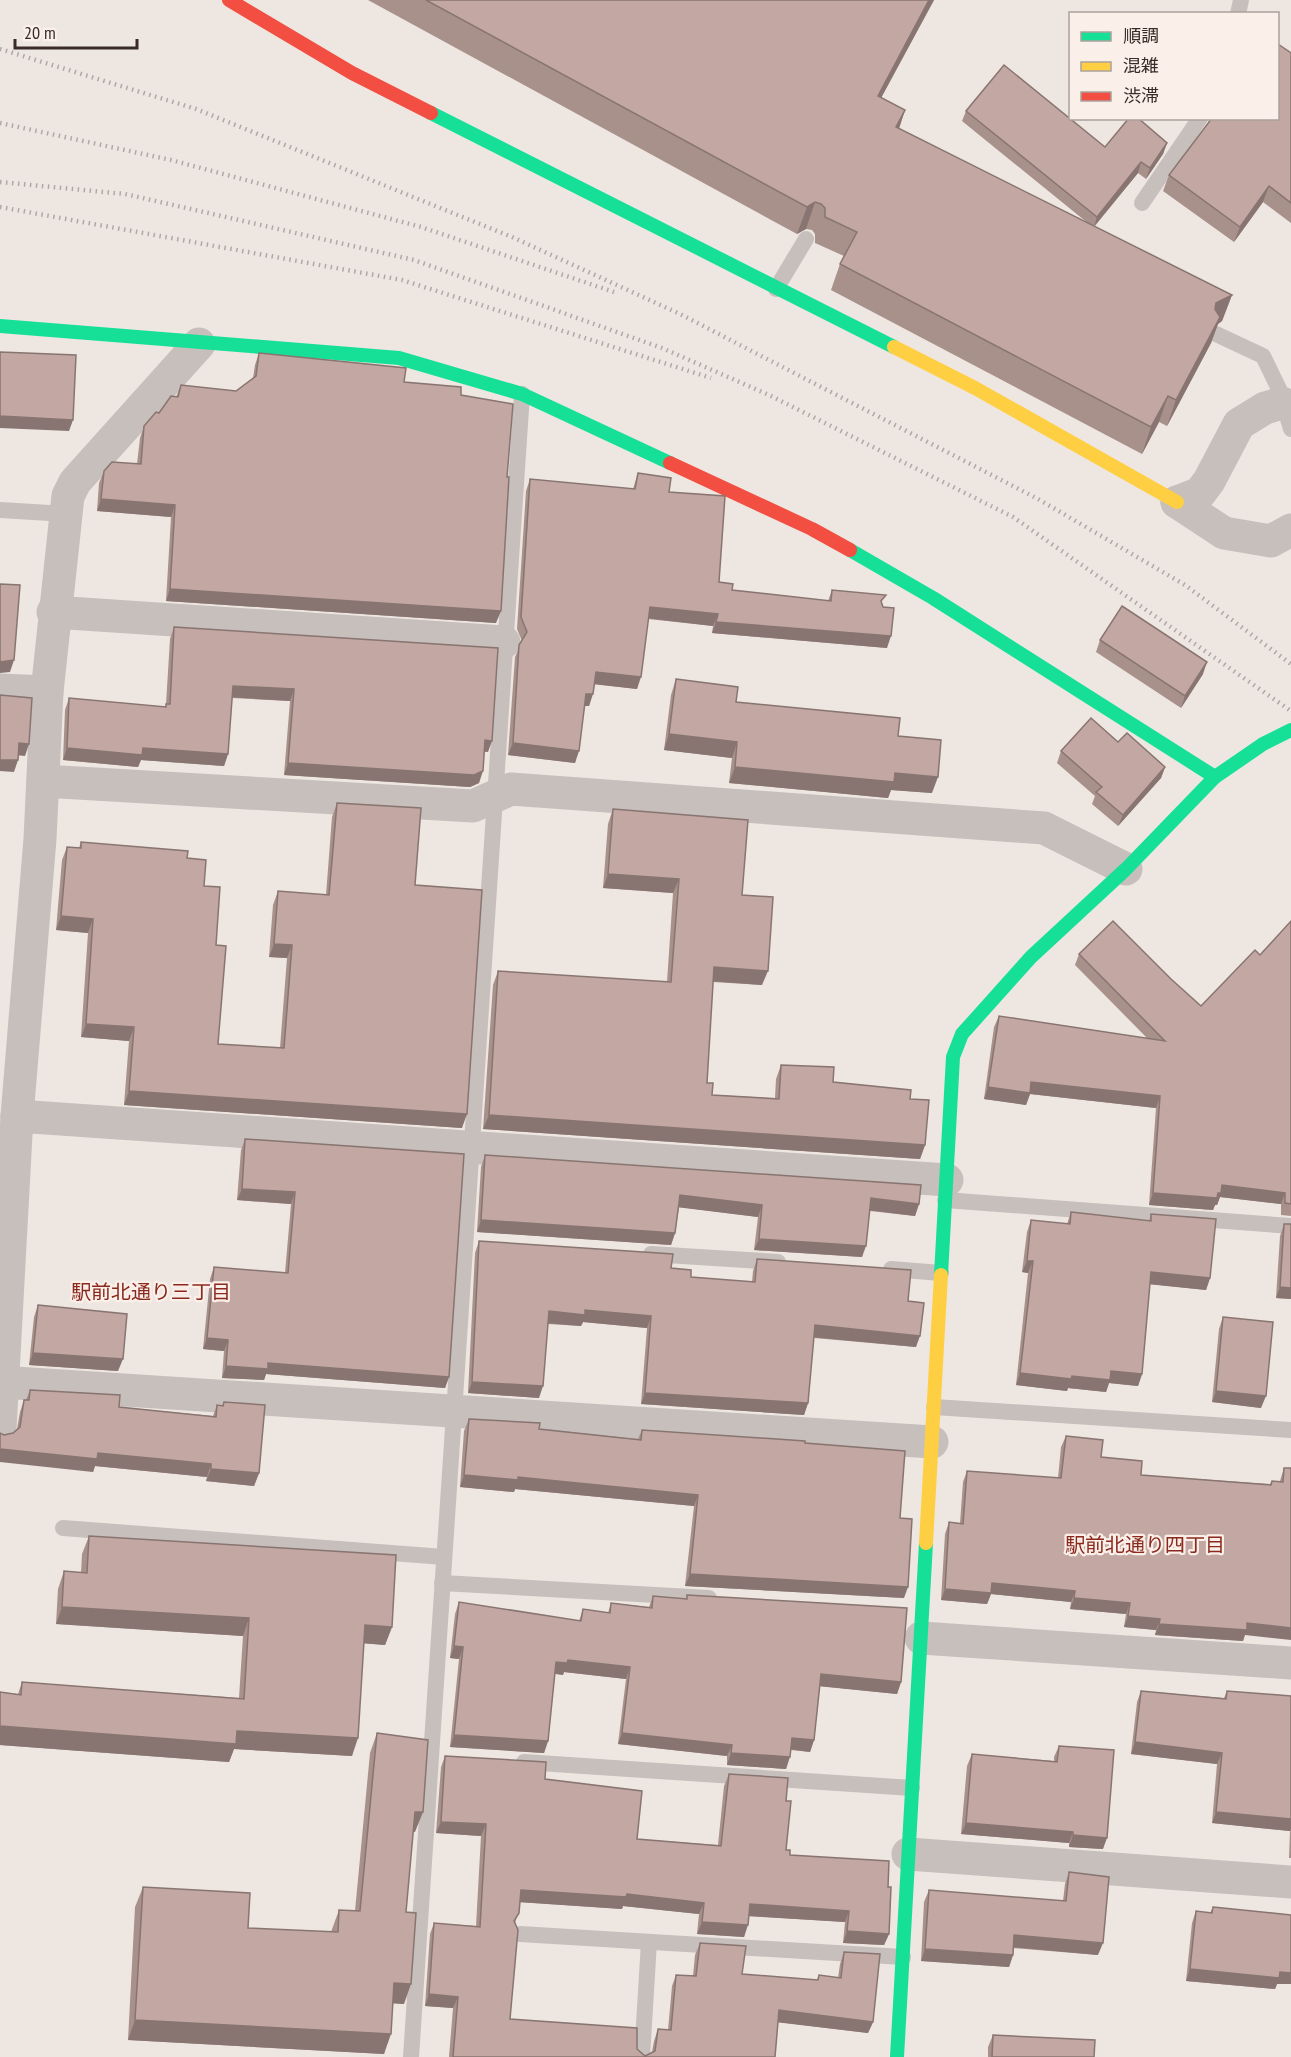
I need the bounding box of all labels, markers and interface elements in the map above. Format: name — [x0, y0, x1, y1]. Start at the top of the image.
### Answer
scale bar — [15, 12, 136, 50]
legend — [1069, 12, 1279, 120]
text: 20 m — [24, 21, 56, 44]
text: 順調 — [1123, 24, 1159, 47]
text: 混雑 — [1123, 54, 1159, 77]
text: 渋滞 — [1123, 84, 1159, 107]
district label: 駅前北通り三丁目 — [71, 1279, 231, 1305]
district label: 駅前北通り四丁目 — [1065, 1532, 1225, 1558]

